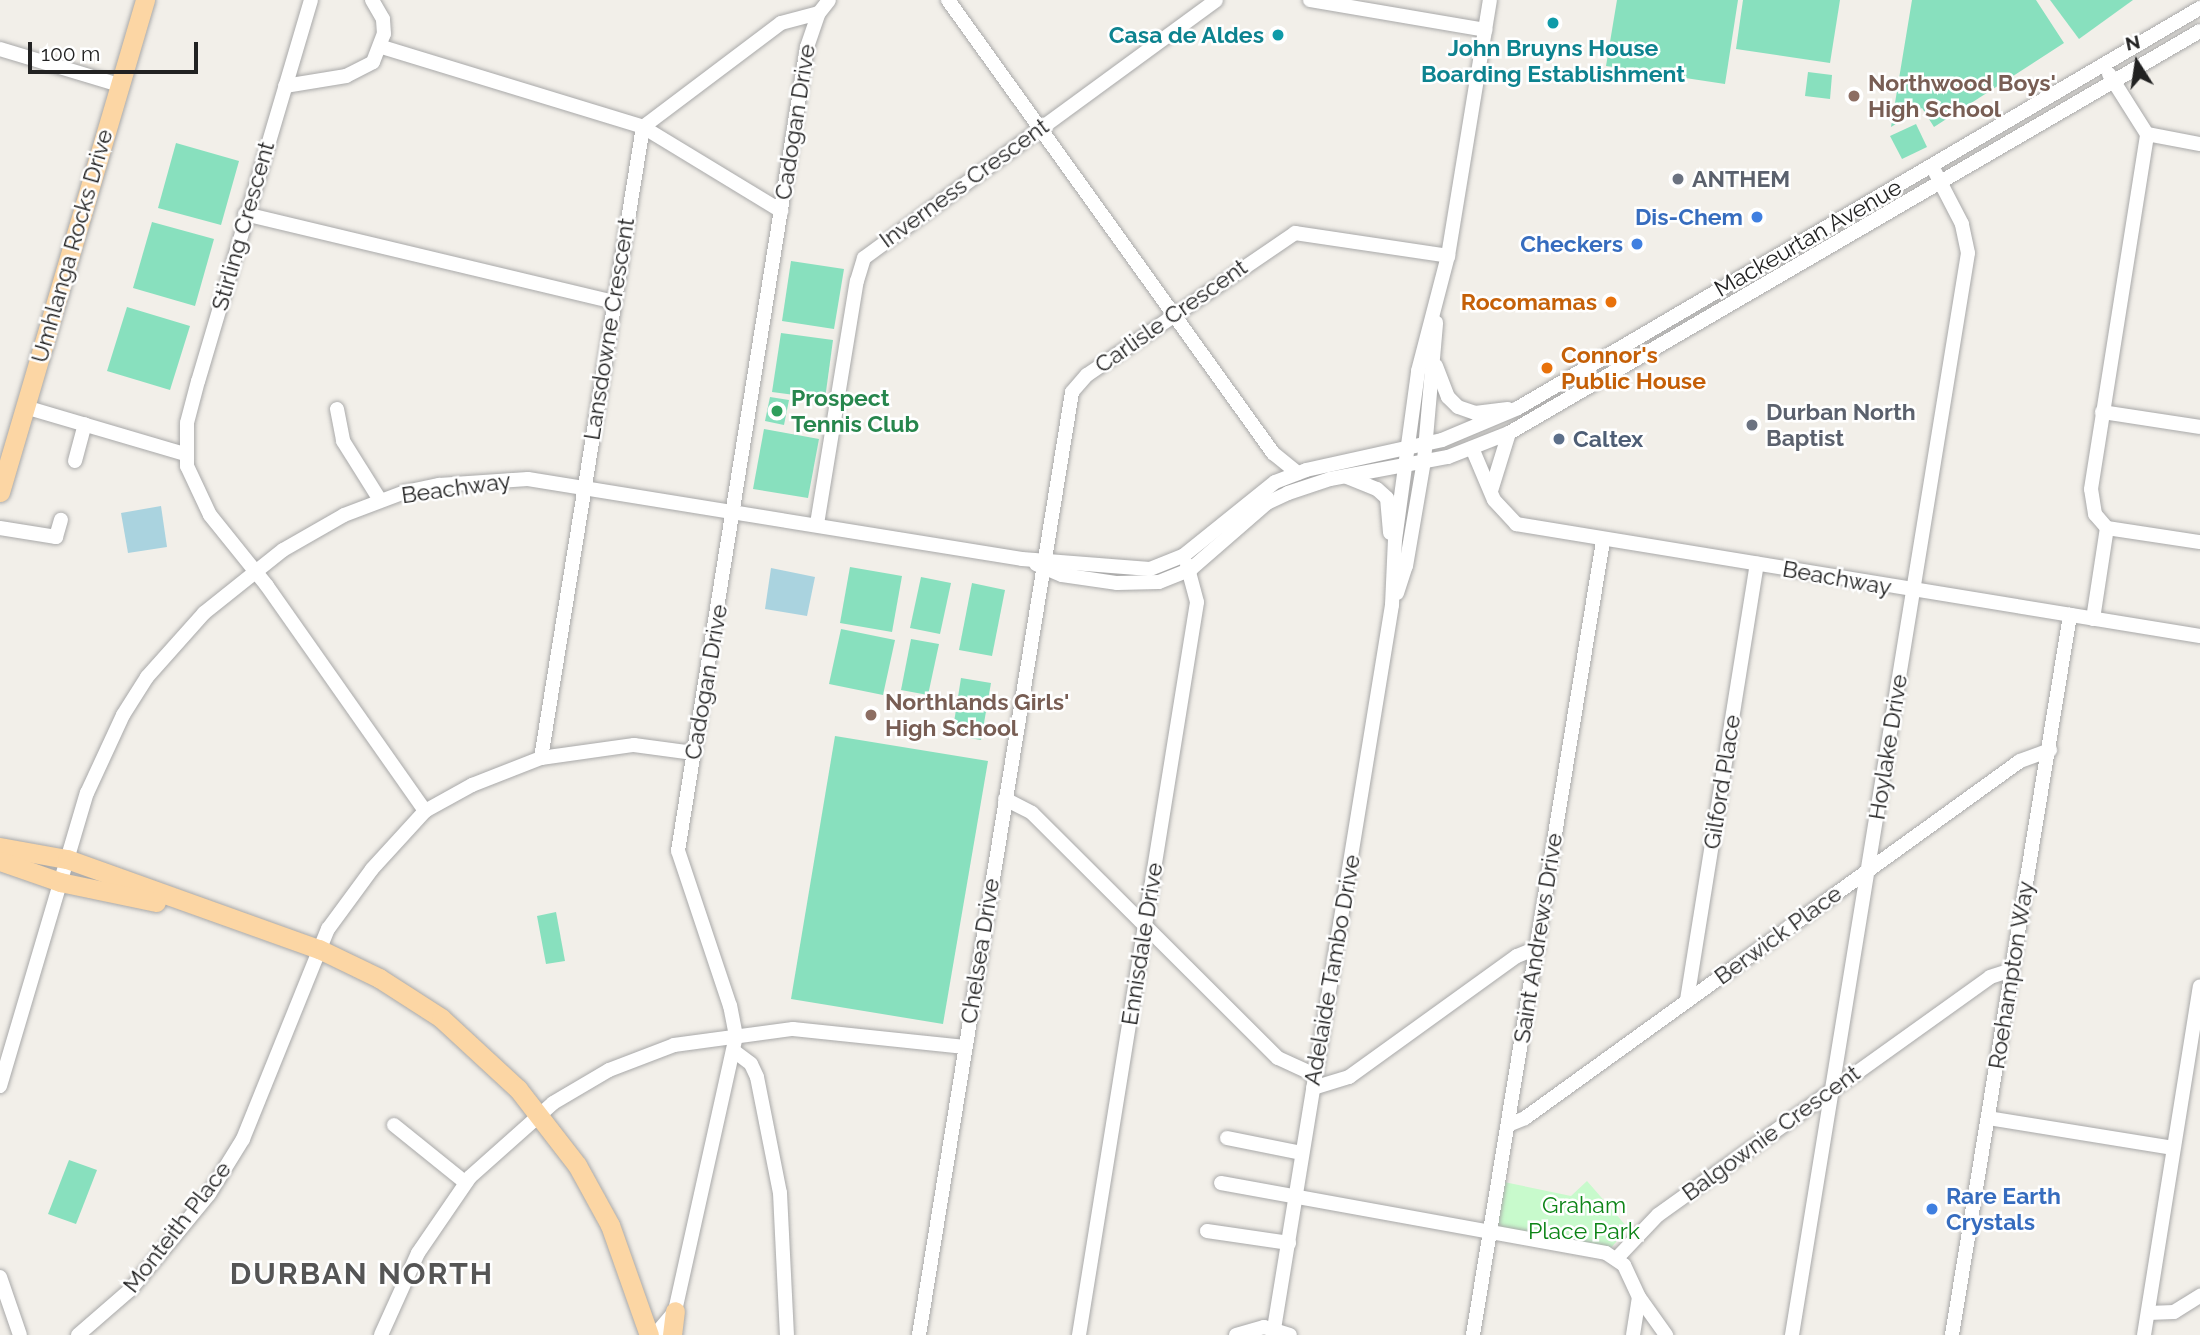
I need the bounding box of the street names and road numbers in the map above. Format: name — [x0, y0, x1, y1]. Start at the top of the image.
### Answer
street label: Cadogan Drive — [769, 42, 821, 202]
street label: Inverness Crescent — [874, 112, 1054, 254]
street label: Umhlanga Rocks Drive — [25, 126, 119, 366]
street label: Stirling Crescent — [206, 138, 280, 314]
street label: Mackeurtan Avenue — [1709, 173, 1907, 303]
street label: Lansdowne Crescent — [578, 216, 640, 442]
street label: Carlisle Crescent — [1090, 253, 1252, 379]
street label: Beachway — [400, 467, 512, 509]
street label: Beachway — [1780, 555, 1894, 601]
street label: Cadogan Drive — [679, 602, 733, 762]
street label: Hoylake Drive — [1863, 672, 1913, 822]
street label: Gilford Place — [1698, 713, 1746, 851]
street label: Saint Andrews Drive — [1508, 831, 1568, 1045]
street label: Adelaide Tambo Drive — [1298, 852, 1366, 1088]
street label: Ennisdale Drive — [1116, 861, 1168, 1027]
street label: Chelsea Drive — [955, 876, 1005, 1026]
street label: Roehampton Way — [1982, 879, 2040, 1071]
street label: Berwick Place — [1709, 880, 1847, 990]
street label: Balgownie Crescent — [1677, 1059, 1865, 1207]
street label: Monteith Place — [117, 1156, 237, 1298]

